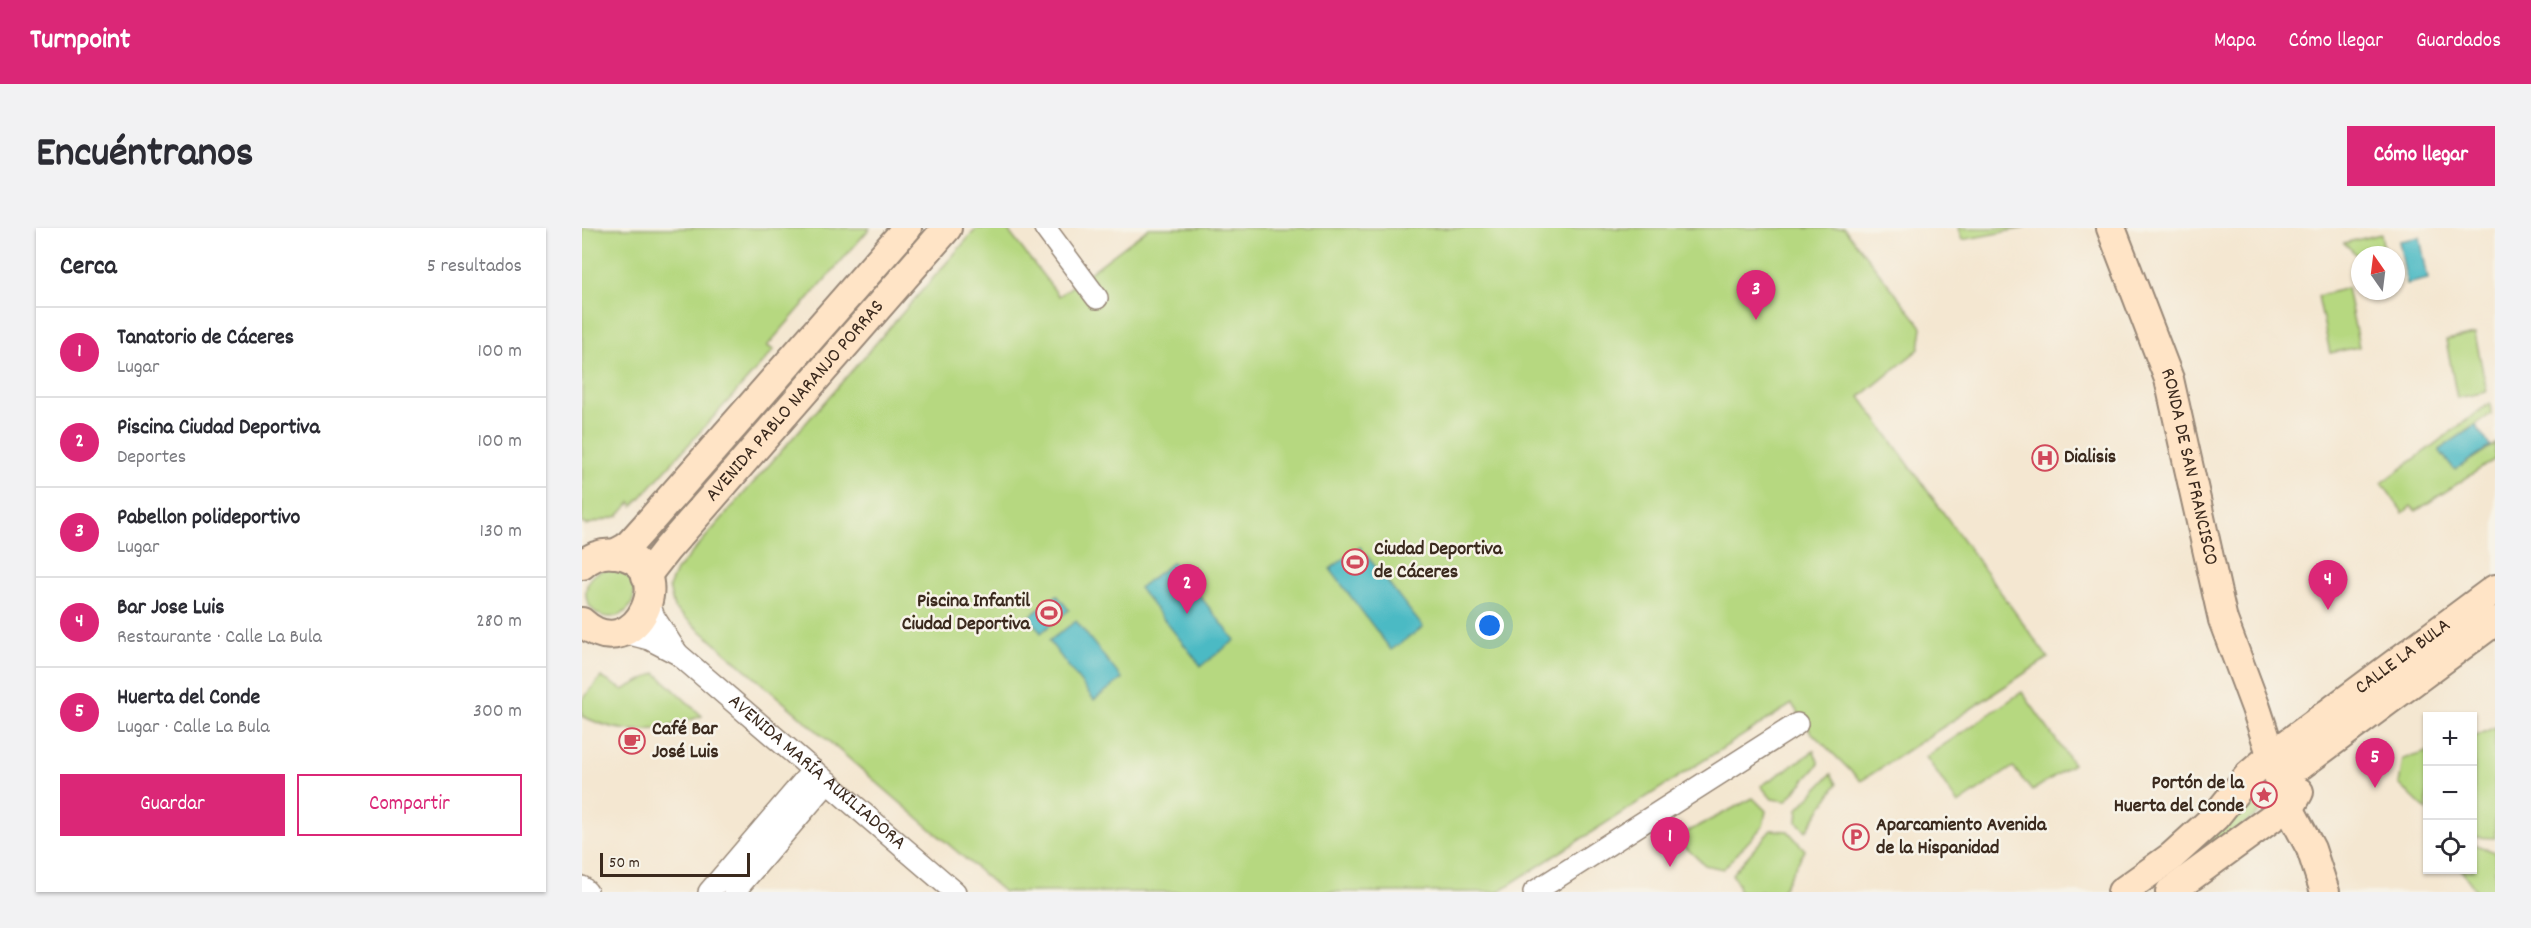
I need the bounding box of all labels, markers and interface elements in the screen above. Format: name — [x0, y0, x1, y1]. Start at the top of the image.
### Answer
text: Turnpoint — [30, 22, 130, 62]
text: Mapa — [2214, 27, 2256, 57]
text: Cómo llegar — [2289, 27, 2383, 57]
text: Guardados — [2416, 27, 2501, 57]
text: Encuéntranos — [36, 126, 254, 186]
button: Cómo llegar — [2347, 126, 2495, 186]
north arrow — [2351, 246, 2405, 300]
text: Cerca — [60, 249, 117, 286]
text: 5 resultados — [427, 253, 522, 281]
pin: 3 — [1736, 270, 1776, 320]
street label: AVENIDA PABLO NARANJO PORRAS — [700, 294, 892, 509]
text: Tanatorio de Cáceres — [117, 323, 294, 354]
text: 1 — [77, 338, 82, 366]
text: 100 m — [478, 338, 522, 366]
text: Lugar — [117, 354, 159, 382]
street label: RONDA DE SAN FRANCISCO — [2152, 364, 2224, 568]
text: Piscina Ciudad Deportiva — [117, 413, 320, 444]
text: 2 — [75, 428, 84, 456]
text: 100 m — [478, 428, 522, 456]
hospital icon: Dialisis — [2030, 443, 2060, 473]
text: Deportes — [117, 444, 186, 472]
place label: Dialisis — [2064, 444, 2116, 472]
text: Pabellon polideportivo — [117, 503, 300, 534]
text: 3 — [75, 518, 84, 546]
text: 130 m — [480, 518, 522, 546]
text: Lugar — [117, 534, 159, 562]
place label: Ciudad Deportiva de Cáceres — [1374, 536, 1503, 587]
sports icon: Ciudad Deportiva de Cáceres — [1340, 547, 1370, 577]
pin: 4 — [2308, 560, 2348, 610]
pin: 2 — [1168, 564, 1206, 614]
place label: Piscina Infantil Ciudad Deportiva — [902, 588, 1031, 639]
text: Bar Jose Luis — [117, 593, 225, 624]
sports icon: Piscina Infantil Ciudad Deportiva — [1034, 598, 1064, 628]
text: 4 — [75, 608, 84, 636]
text: 280 m — [476, 608, 522, 636]
your location — [1475, 611, 1504, 640]
street label: CALLE LA BULA — [2350, 612, 2457, 702]
text: Restaurante · Calle La Bula — [117, 624, 322, 652]
text: Huerta del Conde — [117, 683, 260, 714]
street label: AVENIDA MARÍA AUXILIADORA — [721, 688, 912, 857]
text: 5 — [75, 698, 84, 726]
text: 300 m — [473, 698, 522, 726]
map controls — [2423, 712, 2477, 874]
button: + — [2423, 712, 2477, 766]
text: Lugar · Calle La Bula — [117, 714, 270, 742]
place label: Café Bar José Luis — [652, 716, 719, 767]
cafe icon: Café Bar José Luis — [617, 726, 647, 756]
pin: 5 — [2356, 738, 2394, 788]
button: − — [2423, 766, 2477, 820]
place label: Portón de la Huerta del Conde — [2114, 770, 2245, 821]
button: Guardar — [60, 774, 285, 836]
button: Compartir — [297, 774, 522, 836]
place icon: Portón de la Huerta del Conde — [2249, 780, 2279, 810]
place label: Aparcamiento Avenida de la Hispanidad — [1876, 812, 2047, 863]
pin: 1 — [1650, 818, 1690, 867]
button: locate — [2423, 820, 2477, 874]
parking icon: Aparcamiento Avenida de la Hispanidad — [1841, 822, 1871, 852]
scale bar — [600, 850, 750, 878]
text: 50 m — [609, 852, 640, 875]

